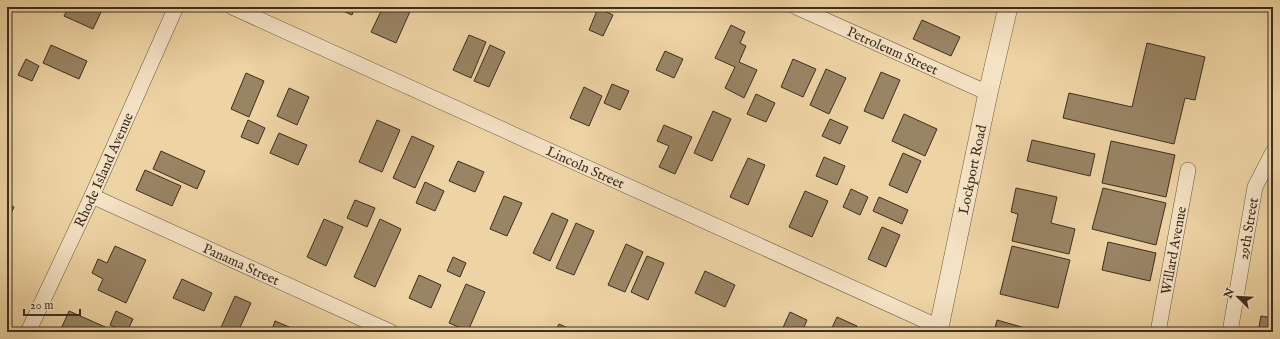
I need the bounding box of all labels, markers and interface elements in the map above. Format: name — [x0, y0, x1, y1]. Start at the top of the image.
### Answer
street label: Petroleum Street — [844, 23, 941, 80]
street label: Rhode Island Avenue — [71, 109, 138, 230]
street label: Lockport Road — [955, 123, 991, 216]
street label: Lincoln Street — [543, 142, 627, 193]
street label: 29th Street — [1235, 196, 1263, 261]
street label: Willard Avenue — [1157, 204, 1191, 296]
street label: Panama Street — [200, 240, 282, 290]
north arrow — [1218, 277, 1258, 317]
text: N — [1221, 286, 1238, 301]
scale bar — [24, 291, 80, 317]
text: 20 m — [30, 298, 53, 313]

